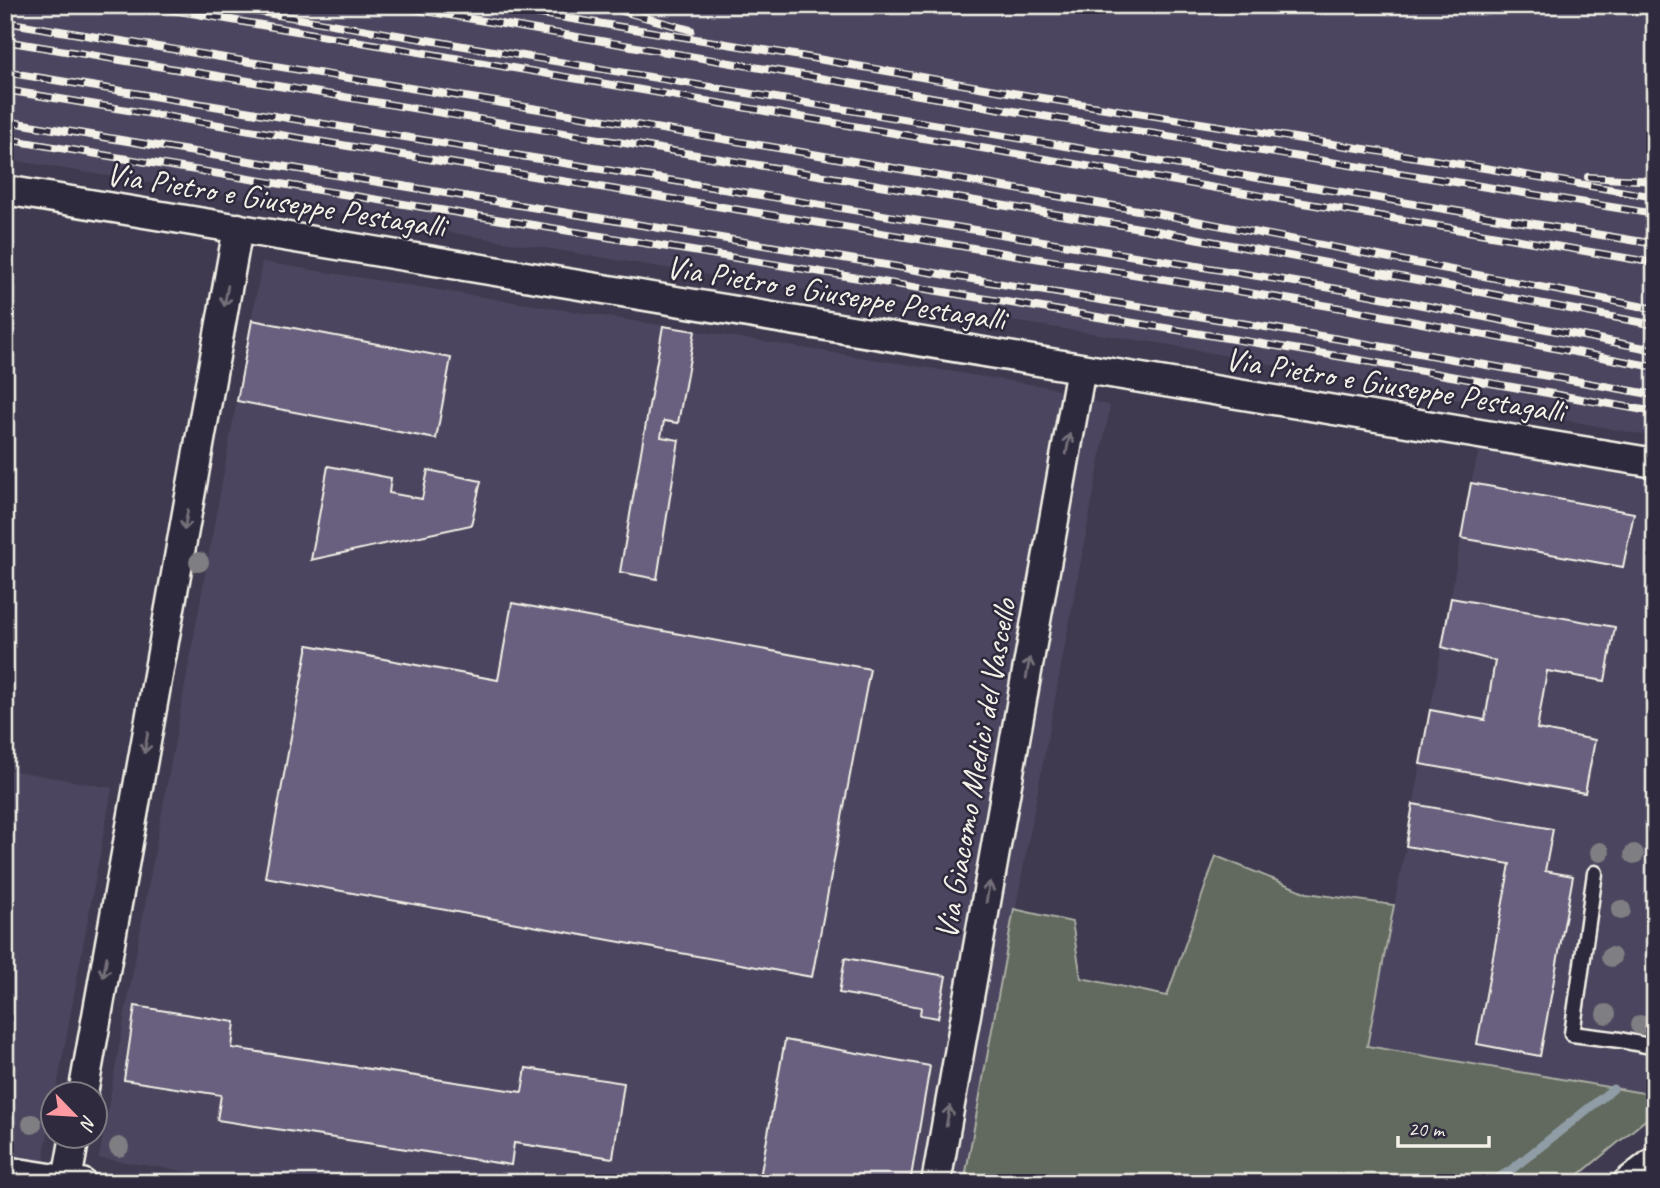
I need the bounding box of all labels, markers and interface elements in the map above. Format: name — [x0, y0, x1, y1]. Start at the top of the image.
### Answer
street label: Via Pietro e Giuseppe Pestagalli — [103, 152, 452, 248]
street label: Via Pietro e Giuseppe Pestagalli — [663, 245, 1012, 341]
one-way arrow — [219, 284, 232, 307]
street label: Via Pietro e Giuseppe Pestagalli — [1222, 337, 1571, 433]
one-way arrow — [1062, 433, 1075, 456]
one-way arrow — [179, 508, 192, 531]
street label: Via Giacomo Medici del Vascello — [924, 594, 1026, 943]
one-way arrow — [1022, 657, 1035, 680]
one-way arrow — [138, 732, 152, 754]
one-way arrow — [982, 881, 995, 904]
one-way arrow — [98, 955, 111, 978]
north arrow — [38, 1080, 108, 1150]
scale bar — [1398, 1104, 1488, 1148]
one-way arrow — [942, 1105, 955, 1128]
text: N — [74, 1111, 102, 1135]
text: 20 m — [1408, 1116, 1446, 1142]

